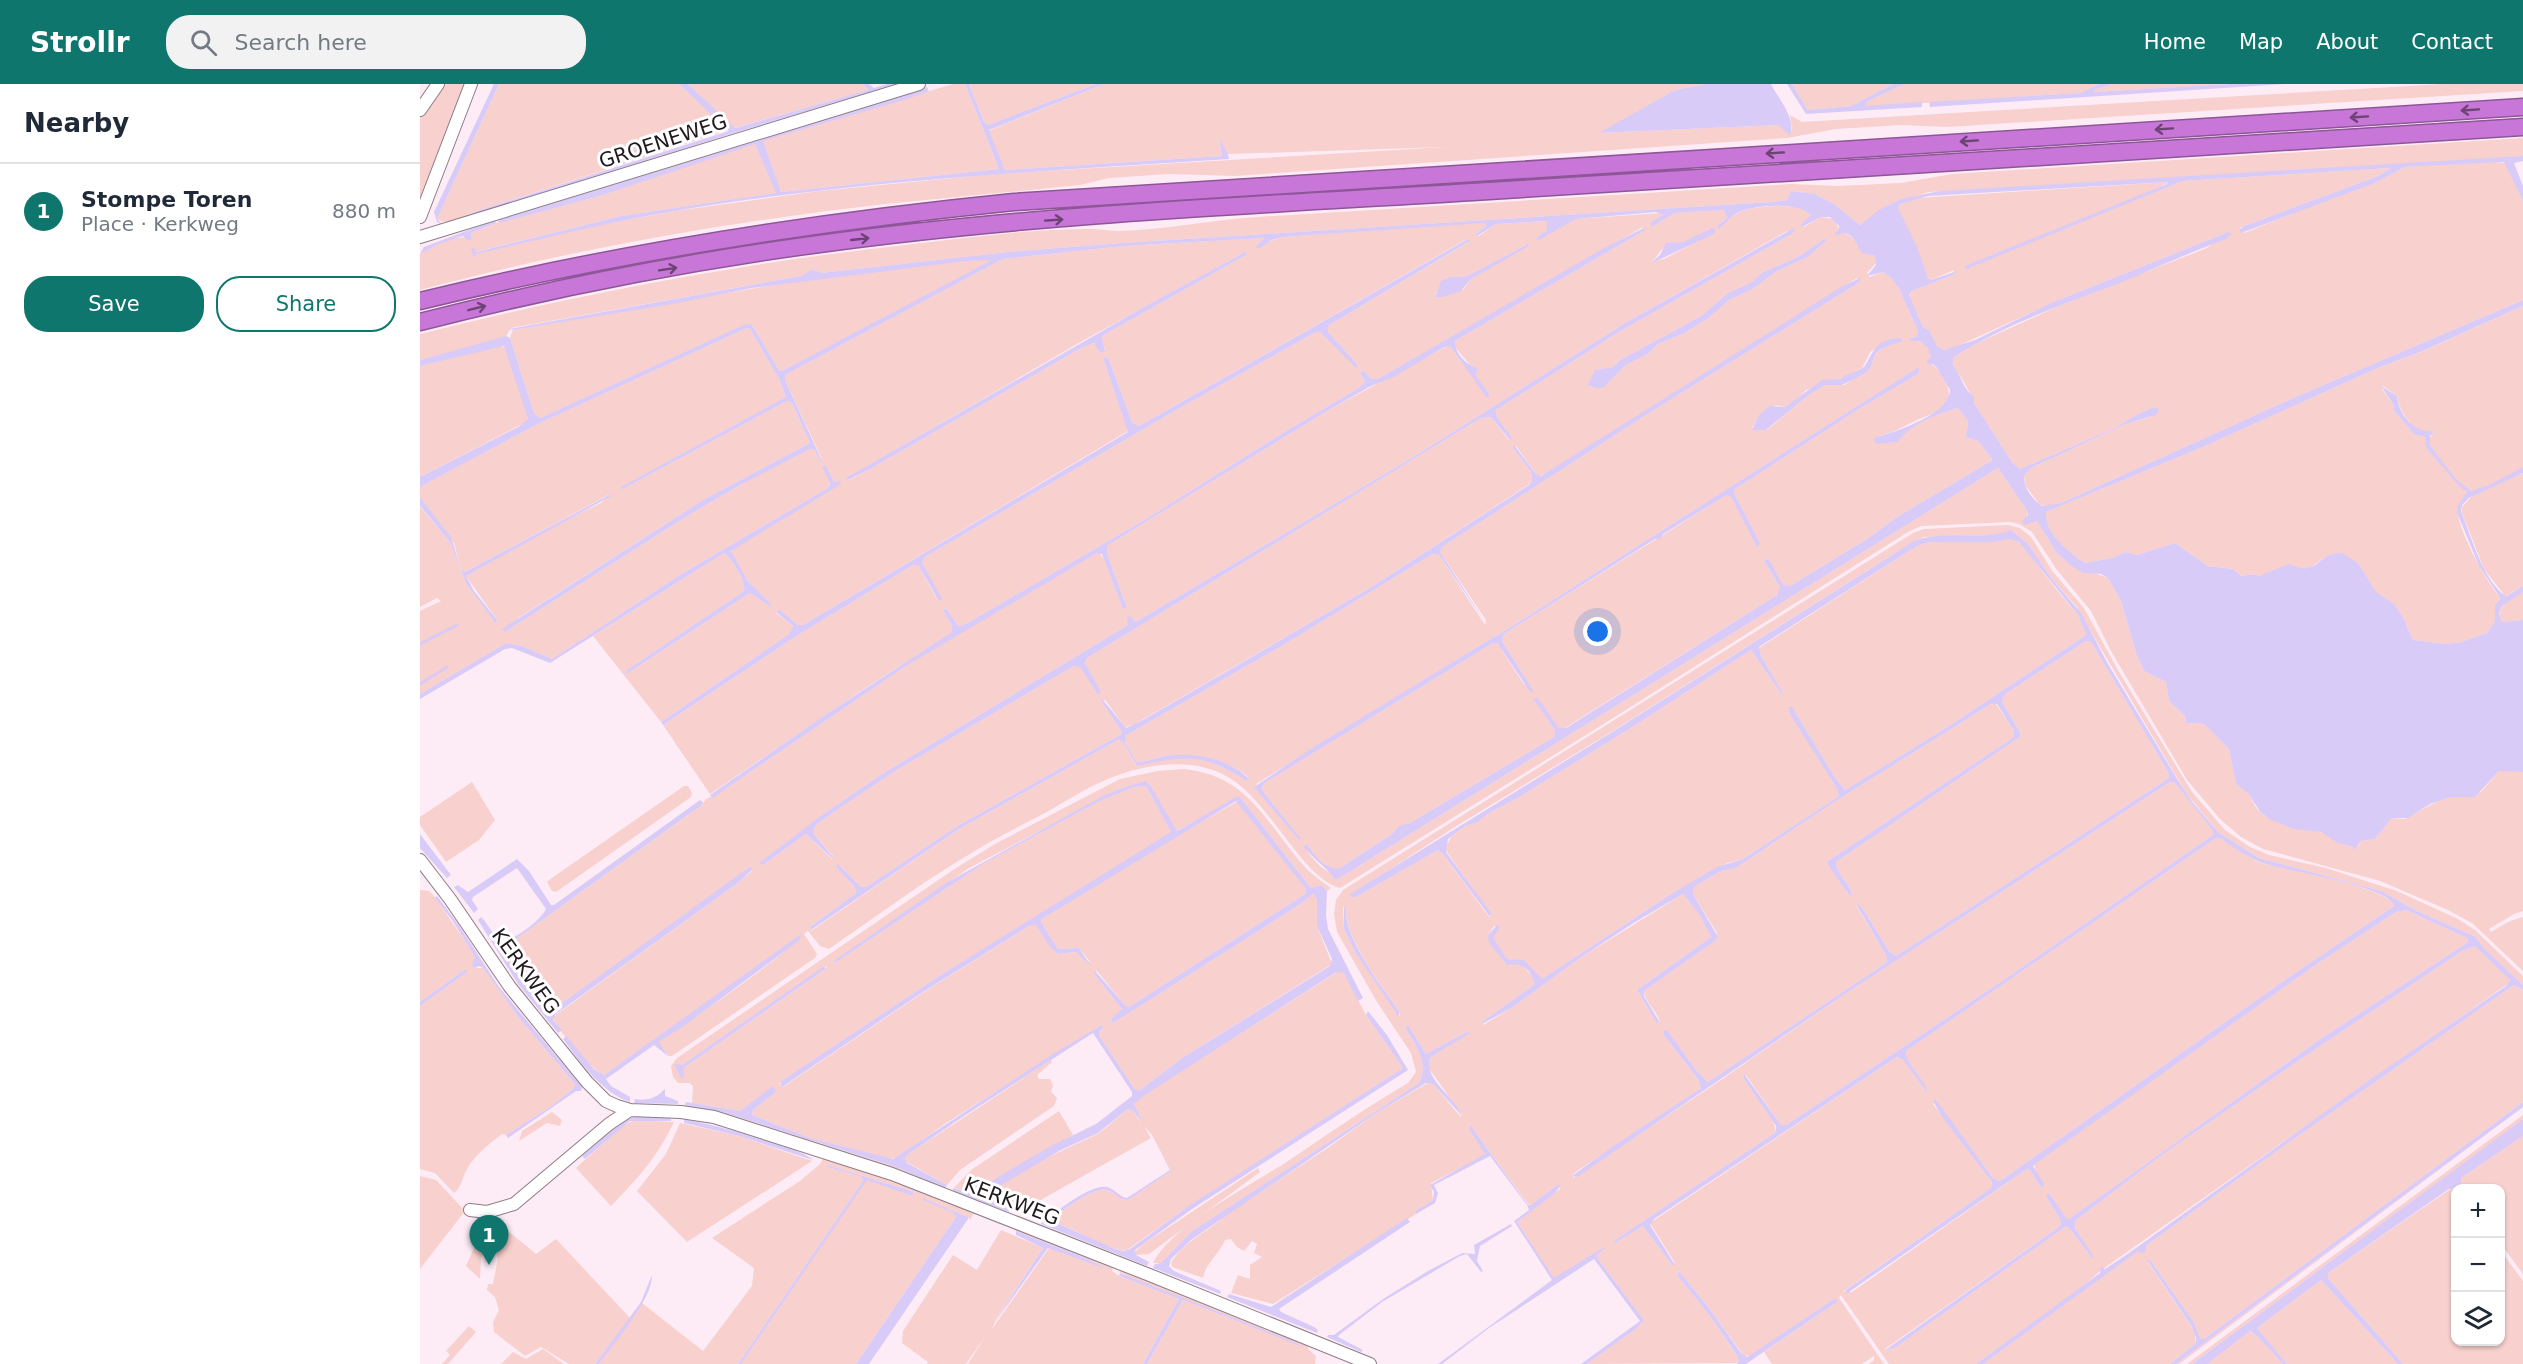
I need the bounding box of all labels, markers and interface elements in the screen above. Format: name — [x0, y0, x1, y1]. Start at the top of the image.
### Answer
search box — [166, 15, 586, 69]
text: Strollr — [30, 26, 130, 59]
icon: search — [187, 26, 220, 59]
text: Search here — [235, 30, 367, 55]
text: Home — [2144, 30, 2206, 54]
text: Map — [2239, 30, 2283, 54]
text: About — [2316, 30, 2378, 54]
text: Contact — [2411, 30, 2493, 54]
one-way arrow — [2461, 105, 2481, 116]
text: Nearby — [24, 108, 129, 138]
street label: GROENEWEG — [596, 109, 730, 173]
one-way arrow — [2349, 112, 2369, 123]
one-way arrow — [2155, 124, 2175, 135]
one-way arrow — [1960, 136, 1980, 147]
one-way arrow — [1765, 147, 1785, 158]
text: Stompe Toren — [81, 187, 252, 212]
text: 1 — [37, 199, 50, 223]
text: 880 m — [332, 199, 396, 223]
text: Place · Kerkweg — [81, 212, 239, 236]
one-way arrow — [1044, 214, 1064, 225]
one-way arrow — [850, 234, 870, 245]
one-way arrow — [657, 263, 677, 274]
button: Save — [24, 276, 204, 332]
button: Share — [216, 276, 396, 332]
one-way arrow — [467, 301, 486, 313]
your location — [1583, 617, 1612, 646]
street label: KERKWEG — [487, 924, 565, 1018]
street label: KERKWEG — [961, 1172, 1063, 1230]
map controls — [2451, 1184, 2505, 1346]
button: + — [2451, 1184, 2505, 1238]
pin: 1 — [470, 1216, 508, 1265]
button: − — [2451, 1238, 2505, 1292]
button: layers — [2451, 1292, 2505, 1346]

